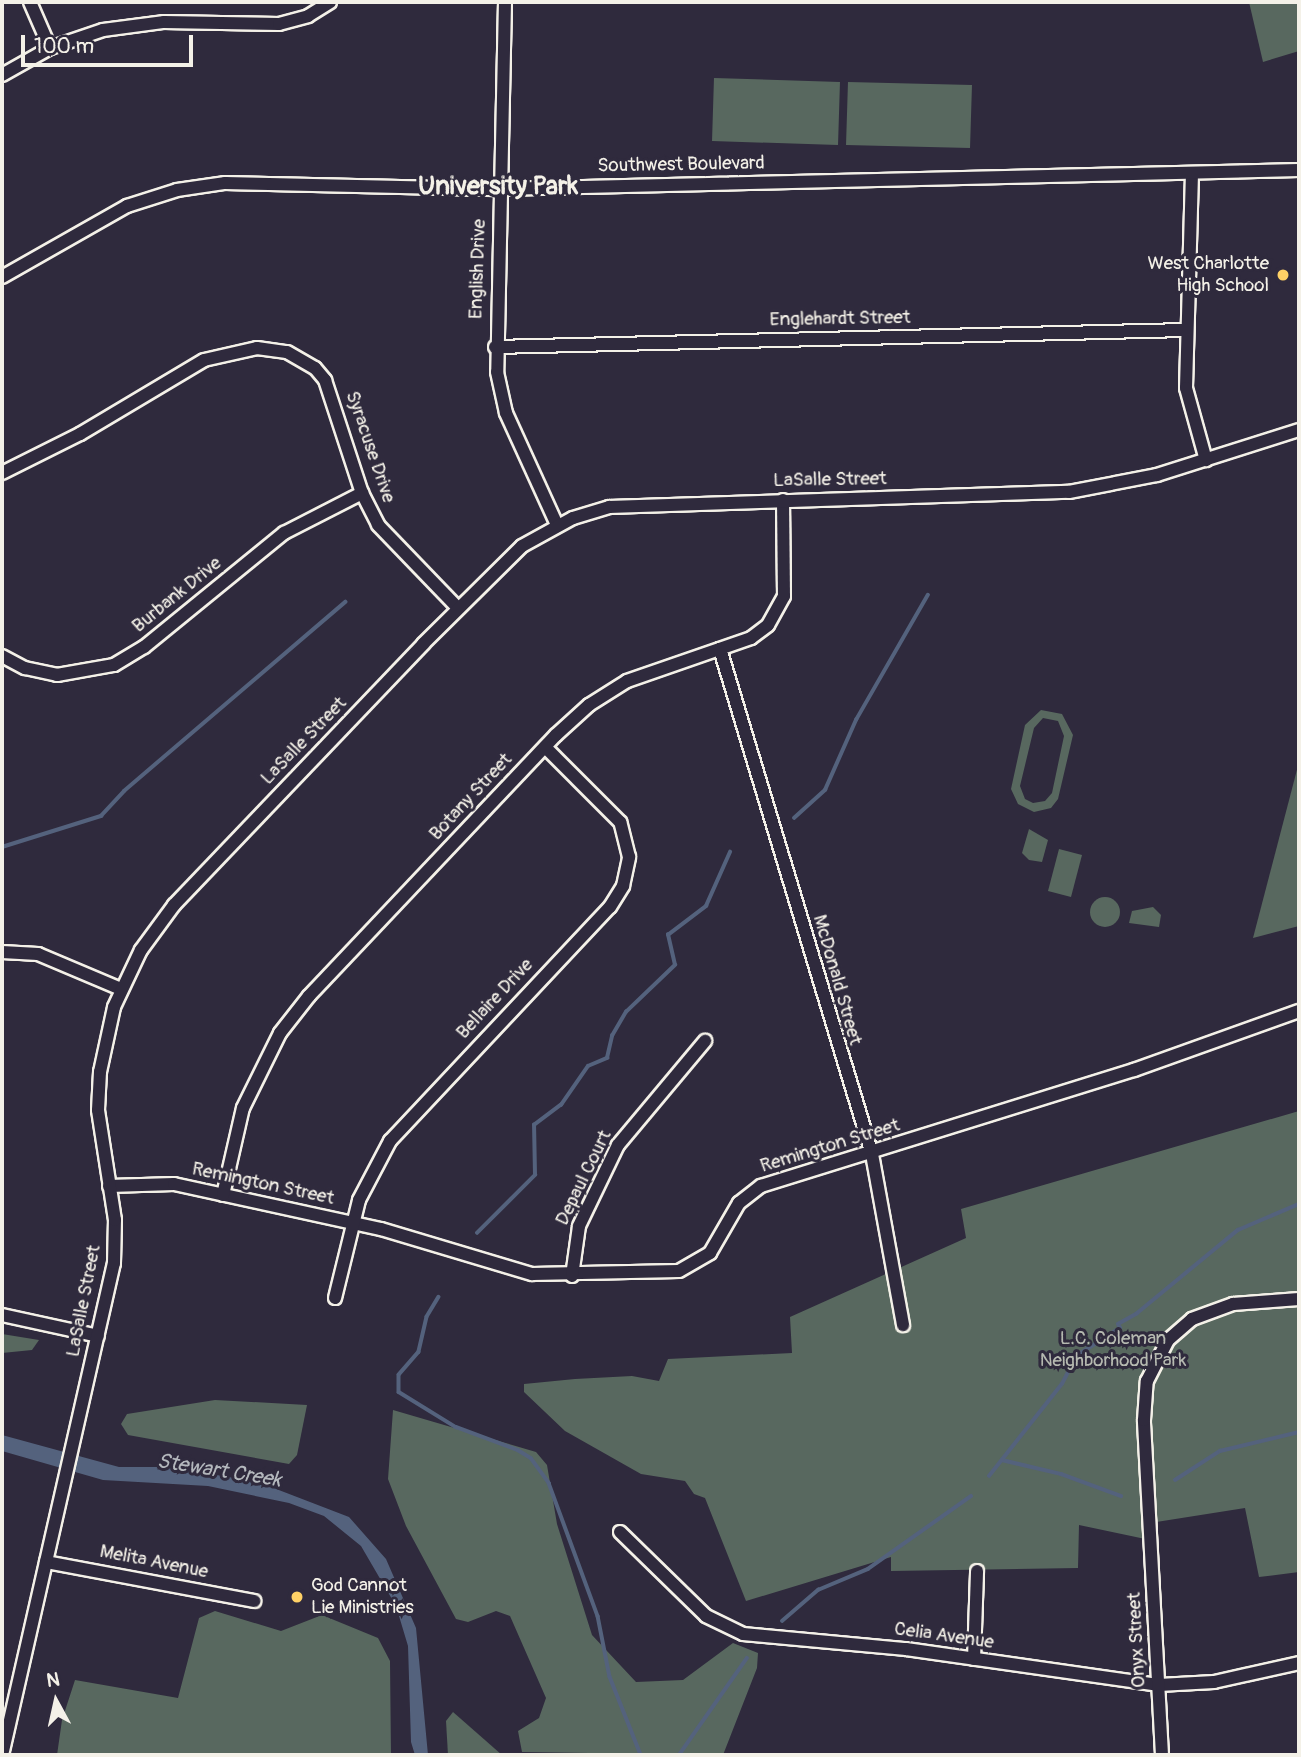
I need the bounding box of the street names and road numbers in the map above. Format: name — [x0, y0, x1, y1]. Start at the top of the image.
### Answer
street label: Southwest Boulevard — [597, 152, 765, 178]
street label: English Drive — [465, 219, 491, 319]
street label: Englehardt Street — [769, 306, 911, 332]
street label: Syracuse Drive — [340, 388, 400, 506]
street label: LaSalle Street — [773, 468, 887, 492]
street label: Burbank Drive — [128, 552, 226, 638]
street label: LaSalle Street — [256, 692, 352, 790]
street label: Botany Street — [425, 749, 517, 845]
street label: McDonald Street — [808, 912, 866, 1048]
street label: Bellaire Drive — [452, 954, 538, 1044]
street label: Remington Street — [758, 1114, 902, 1178]
street label: Depaul Court — [551, 1127, 617, 1229]
street label: Remington Street — [190, 1158, 336, 1210]
street label: LaSalle Street — [62, 1243, 106, 1359]
street label: Melita Avenue — [98, 1540, 210, 1584]
street label: Onyx Street — [1123, 1592, 1151, 1688]
street label: Celia Avenue — [893, 1618, 995, 1654]

